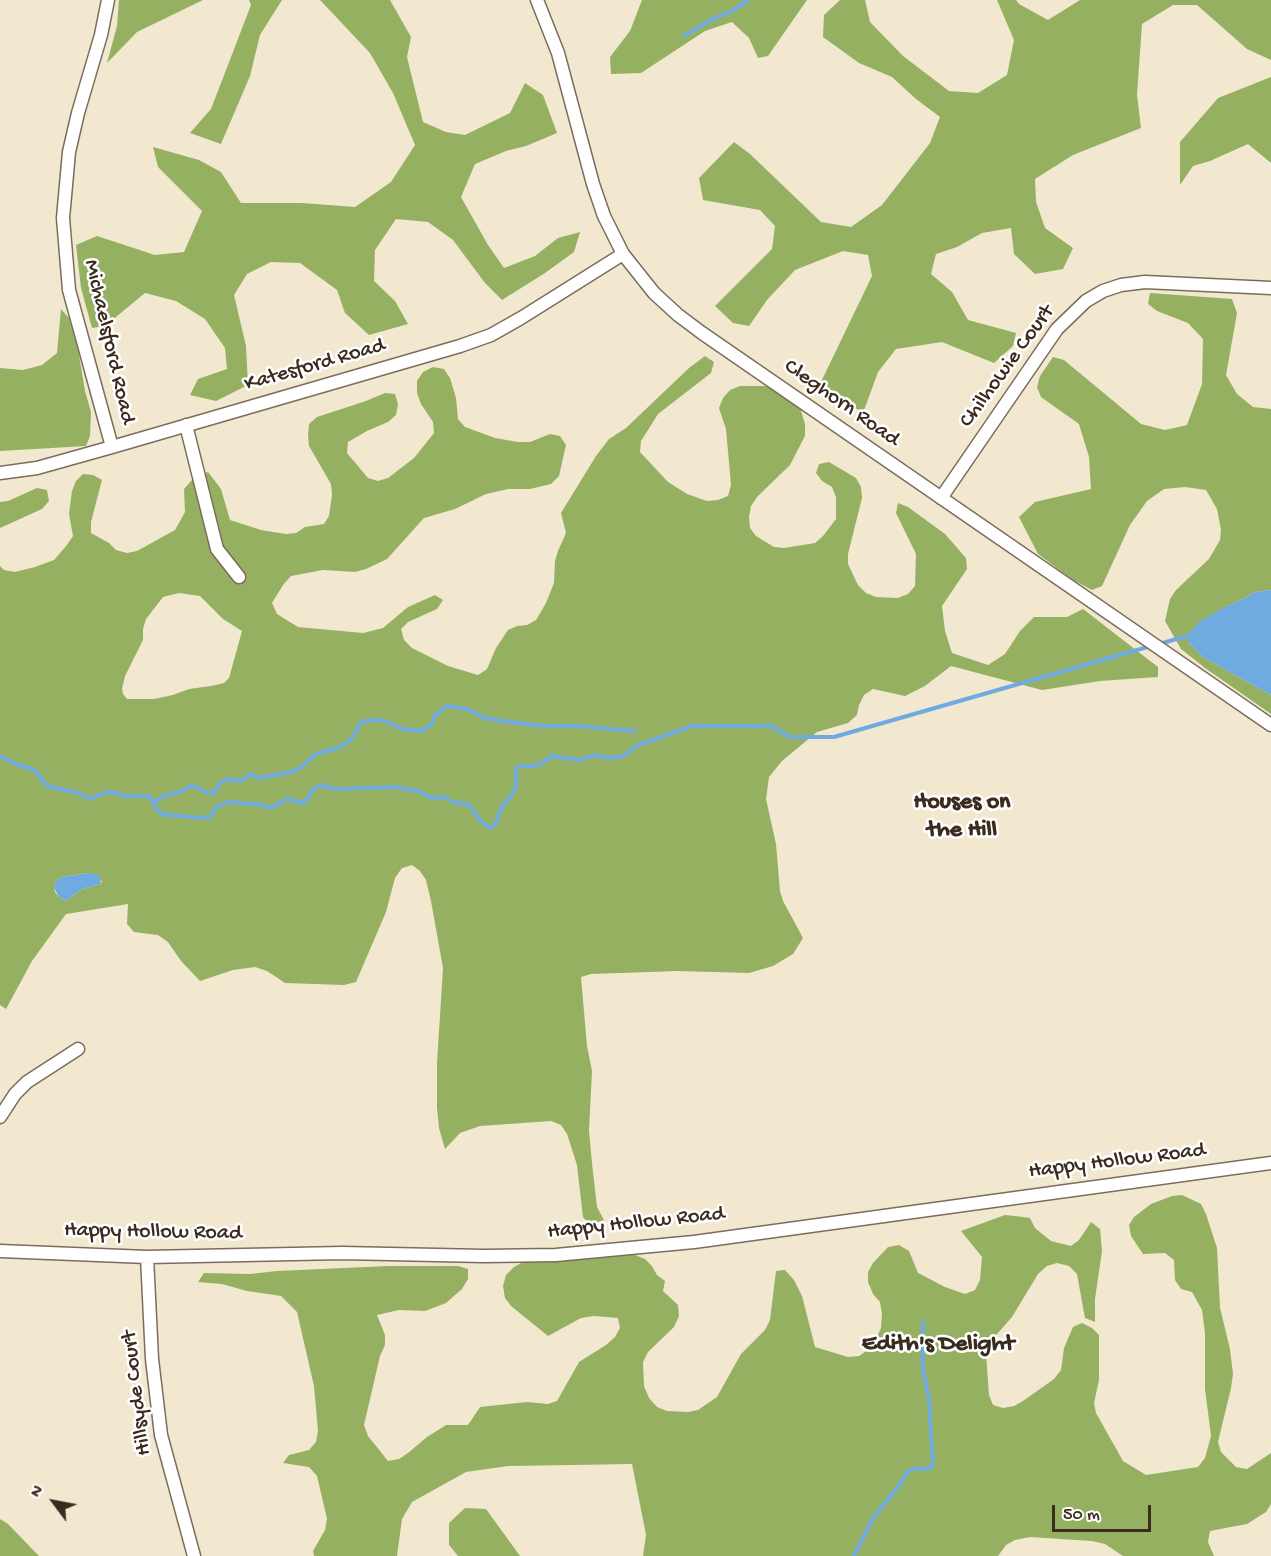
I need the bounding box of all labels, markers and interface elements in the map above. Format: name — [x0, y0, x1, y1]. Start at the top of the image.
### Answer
street label: Michaelsford Road — [76, 257, 140, 427]
street label: Chilhowie Court — [955, 300, 1061, 434]
street label: Katesford Road — [242, 333, 388, 399]
street label: Cleghorn Road — [778, 354, 904, 454]
district label: Houses on the Hill — [913, 789, 1011, 845]
street label: Happy Hollow Road — [1027, 1138, 1207, 1186]
street label: Happy Hollow Road — [546, 1202, 726, 1246]
street label: Happy Hollow Road — [64, 1218, 242, 1248]
street label: Hillsyde Court — [117, 1329, 159, 1457]
district label: Edith's Delight — [862, 1331, 1014, 1359]
north arrow — [24, 1472, 84, 1532]
text: N — [27, 1483, 49, 1502]
scale bar — [1055, 1493, 1154, 1531]
text: 50 m — [1063, 1505, 1100, 1526]

